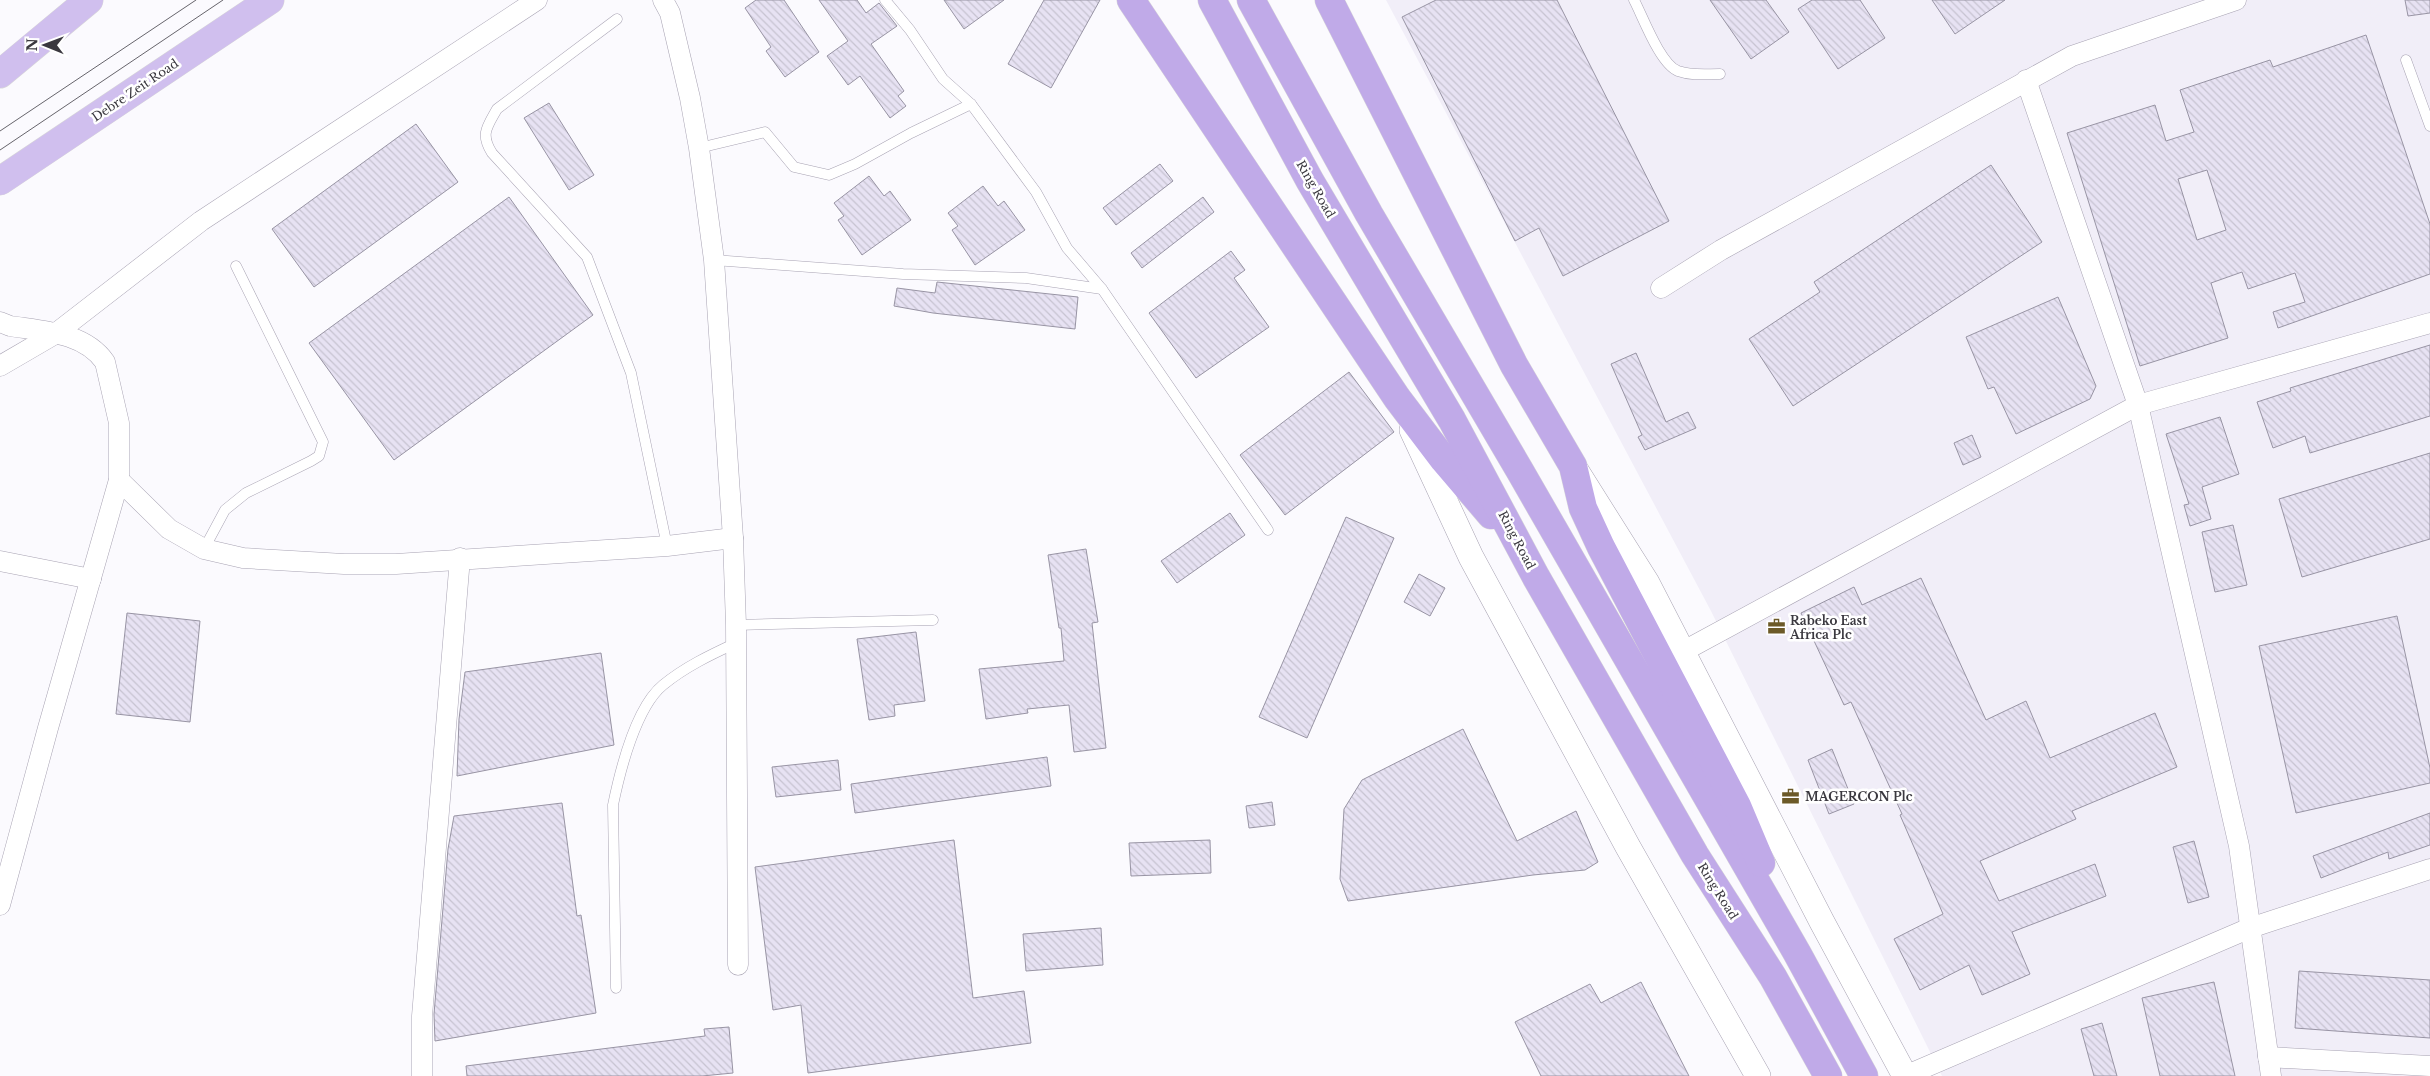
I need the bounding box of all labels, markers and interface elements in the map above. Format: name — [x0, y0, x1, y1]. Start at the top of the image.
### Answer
north arrow — [20, 20, 70, 70]
text: N — [23, 38, 41, 52]
street label: Debre Zeit Road — [89, 55, 181, 125]
street label: Ring Road — [1293, 157, 1339, 221]
street label: Ring Road — [1495, 508, 1539, 572]
place label: Rabeko East Africa Plc — [1789, 613, 1867, 642]
office icon: Rabeko East Africa Plc — [1766, 617, 1786, 637]
office icon: MAGERCON Plc — [1781, 786, 1801, 806]
place label: MAGERCON Plc — [1805, 789, 1913, 804]
street label: Ring Road — [1695, 860, 1741, 922]

